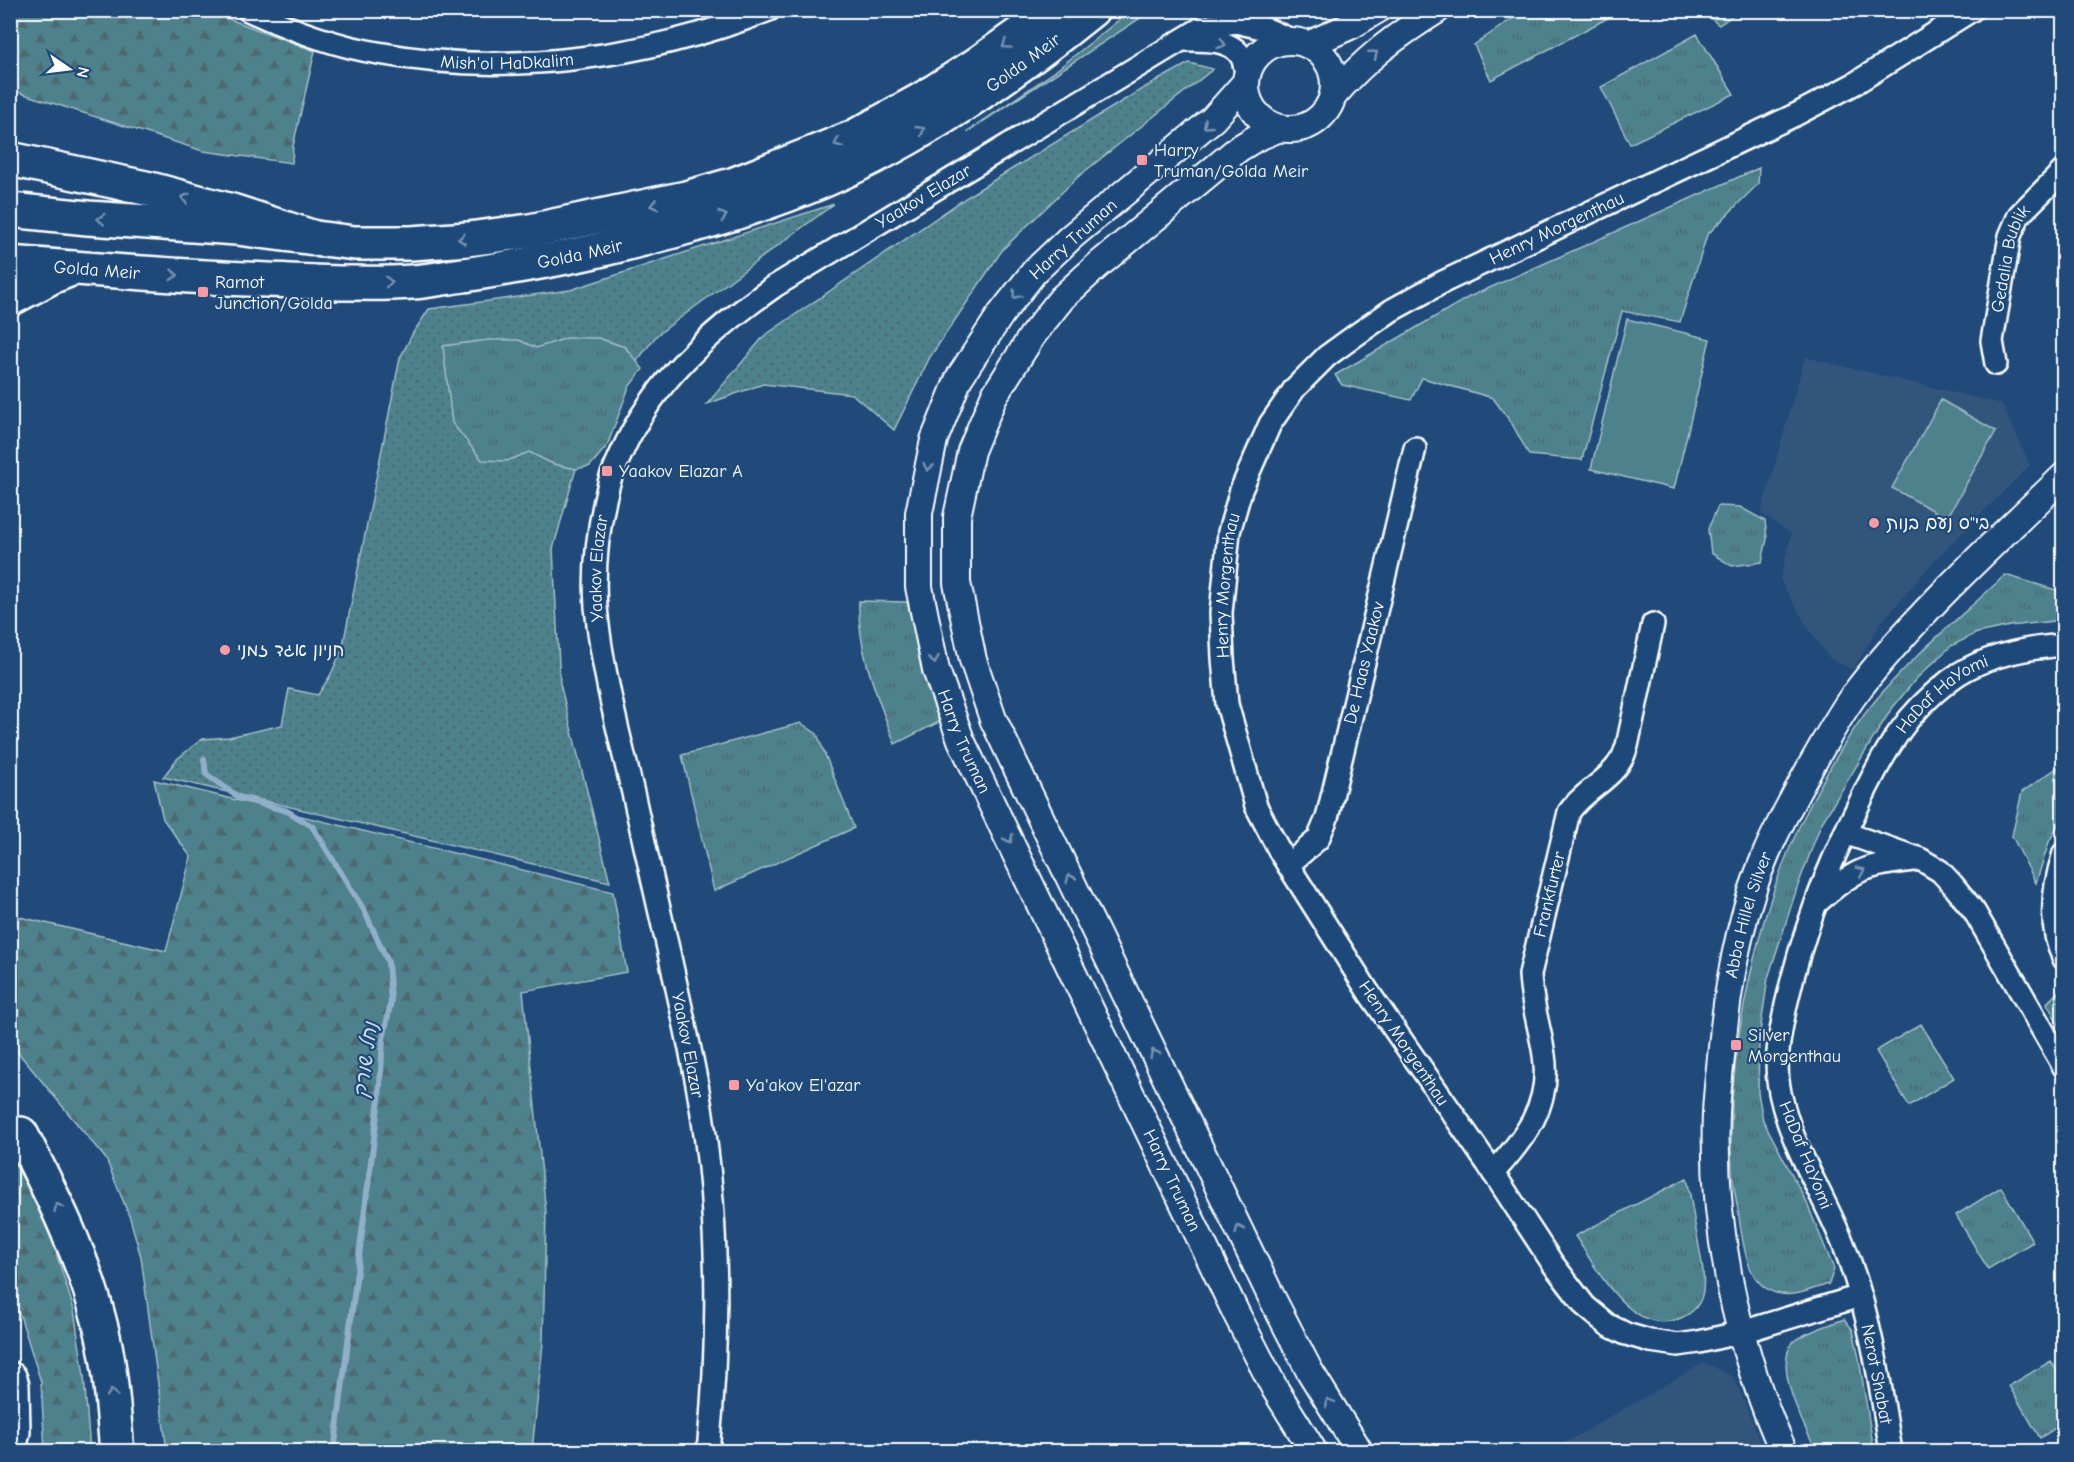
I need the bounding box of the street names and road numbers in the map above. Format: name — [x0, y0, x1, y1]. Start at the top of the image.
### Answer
street label: Golda Meir — [982, 28, 1065, 97]
street label: Mish'ol HaDkalim — [440, 49, 575, 74]
street label: Yaakov Elazar — [872, 159, 976, 233]
street label: Henry Morgenthau — [1486, 188, 1627, 269]
street label: Harry Truman — [1025, 195, 1121, 284]
street label: Gedalia Bublik — [1987, 200, 2035, 314]
street label: Golda Meir — [536, 235, 626, 274]
street label: Golda Meir — [53, 257, 141, 284]
street label: Henry Morgenthau — [1211, 510, 1245, 659]
street label: Yaakov Elazar — [585, 512, 613, 623]
street label: De Haas Yaakov — [1340, 599, 1389, 726]
street label: HaDaf HaYomi — [1892, 651, 1991, 738]
street label: Harry Truman — [933, 687, 995, 797]
street label: Abba Hillel Silver — [1721, 848, 1777, 980]
street label: Frankfurter — [1529, 849, 1570, 939]
street label: Henry Morgenthau — [1354, 977, 1453, 1110]
street label: Yaakov Elazar — [667, 990, 708, 1101]
street label: HaDaf HaYomi — [1774, 1098, 1837, 1212]
street label: Harry Truman — [1139, 1126, 1205, 1235]
street label: Nerot Shabat — [1857, 1322, 1897, 1427]

